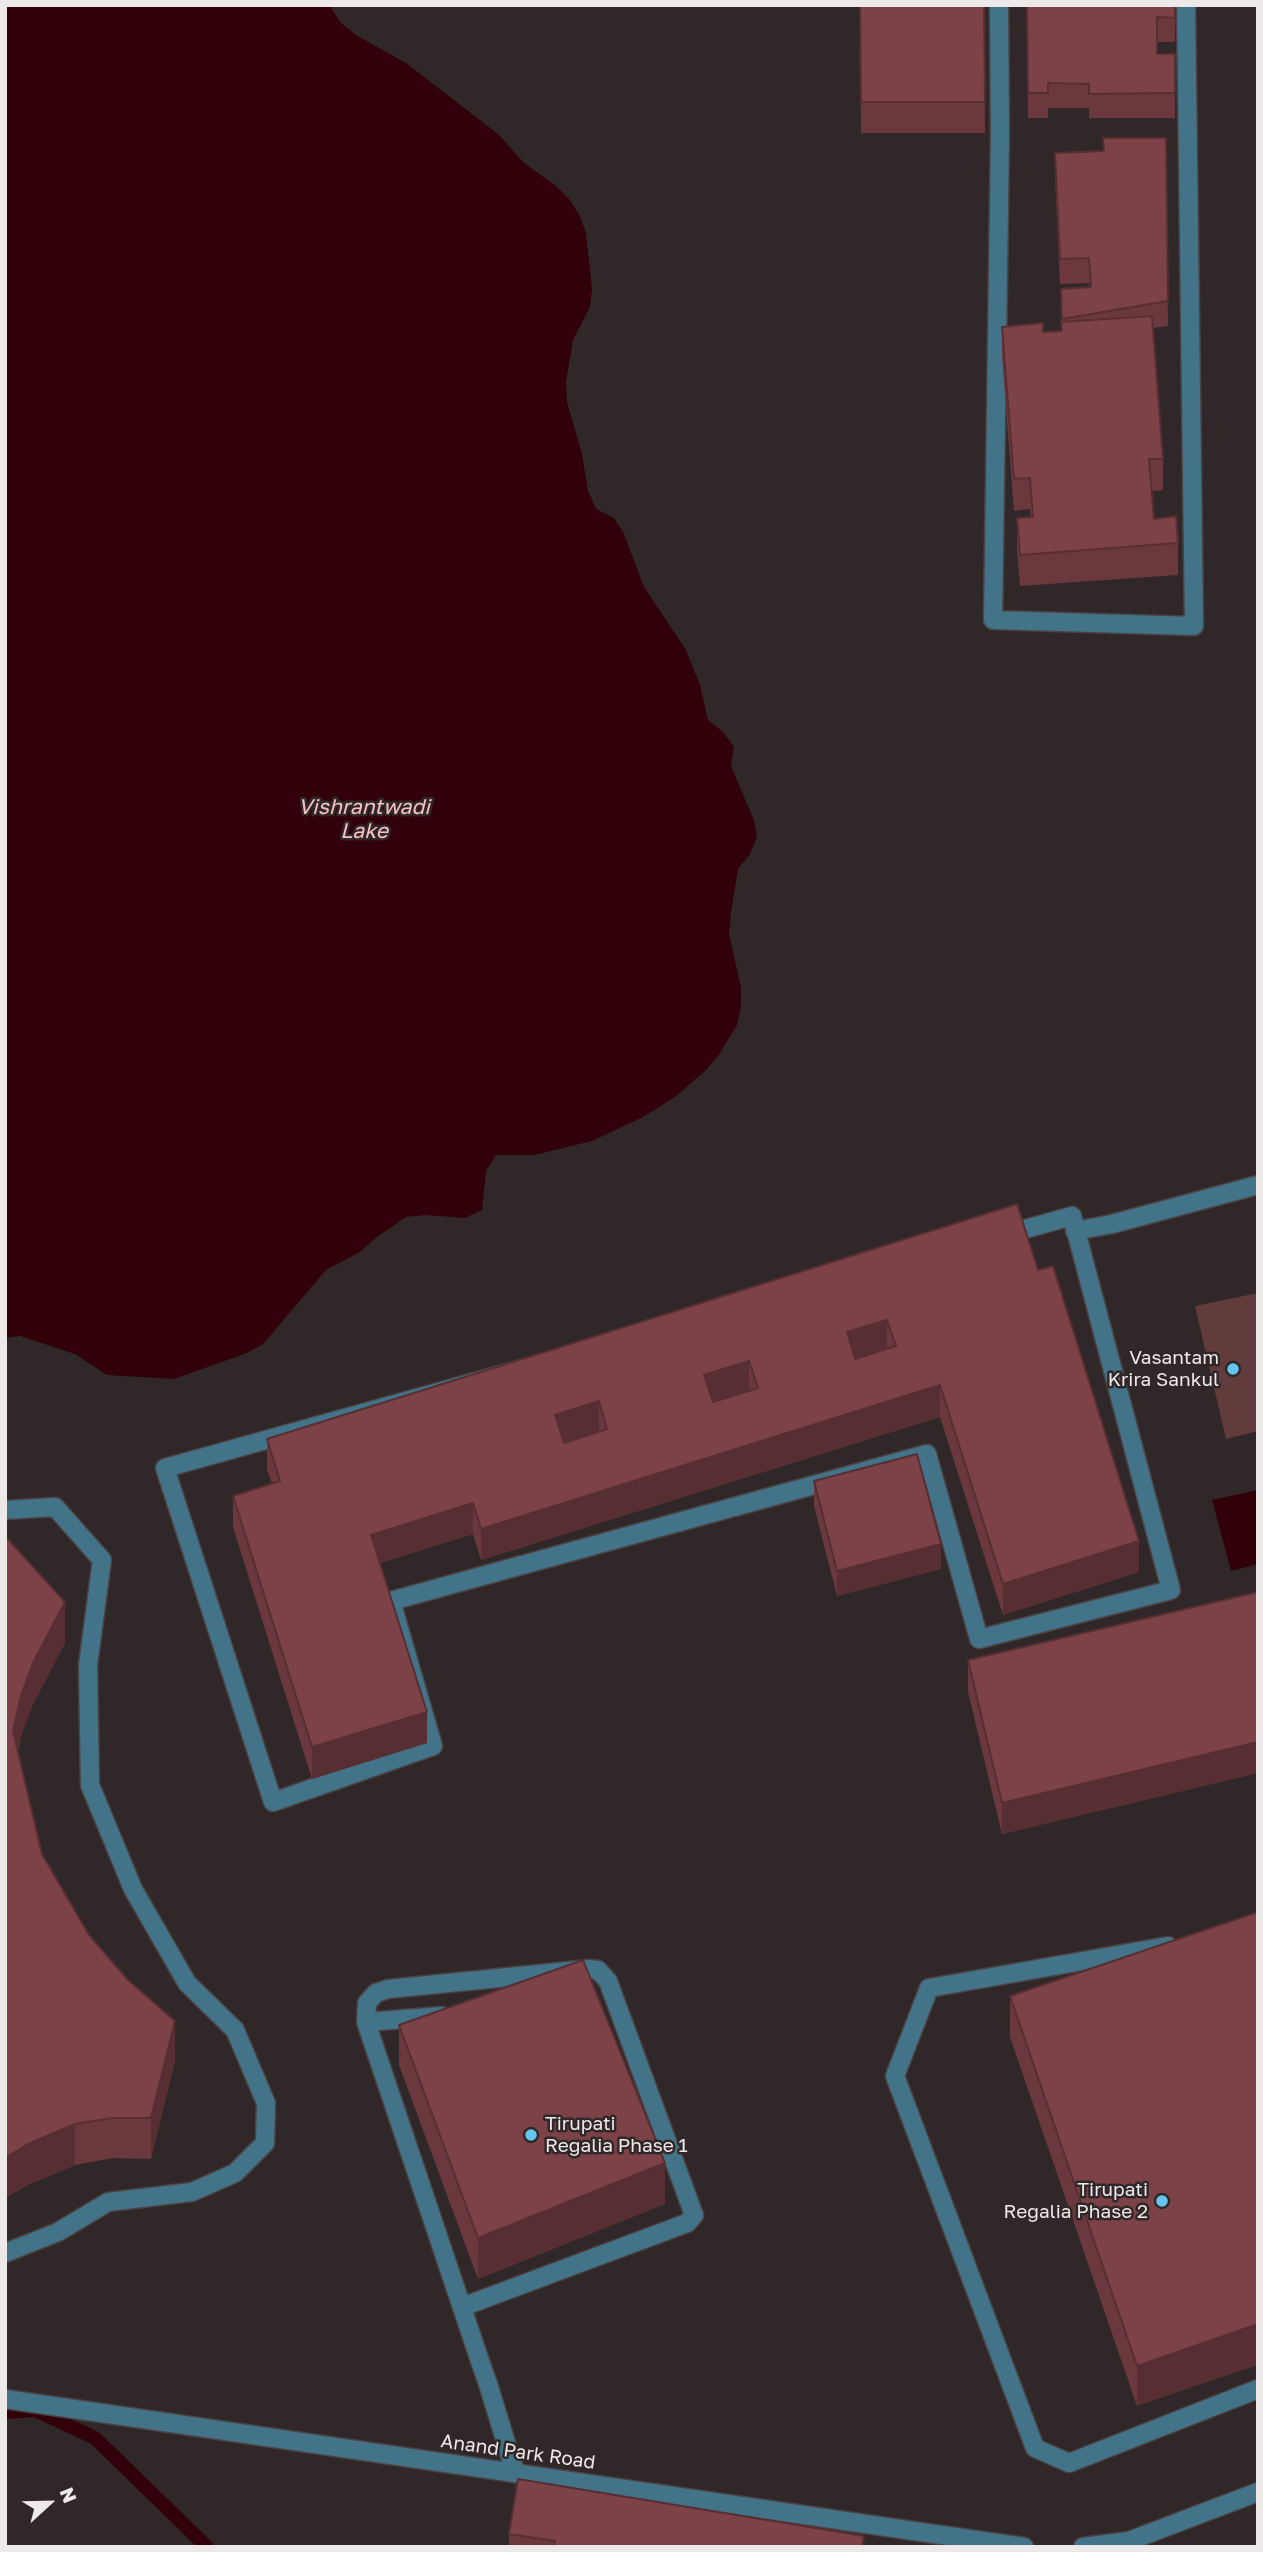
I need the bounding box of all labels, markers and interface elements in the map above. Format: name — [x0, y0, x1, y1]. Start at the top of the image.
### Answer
water label: Vishrantwadi Lake — [298, 794, 430, 844]
place label: Vasantam Krira Sankul — [1108, 1347, 1219, 1391]
marker: Vasantam Krira Sankul — [1225, 1361, 1241, 1377]
place label: Tirupati Regalia Phase 1 — [545, 2113, 688, 2157]
marker: Tirupati Regalia Phase 1 — [523, 2127, 539, 2143]
place label: Tirupati Regalia Phase 2 — [1003, 2179, 1148, 2223]
marker: Tirupati Regalia Phase 2 — [1154, 2193, 1170, 2209]
street label: Anand Park Road — [439, 2430, 597, 2474]
north arrow — [14, 2468, 84, 2538]
text: N — [56, 2484, 82, 2506]

